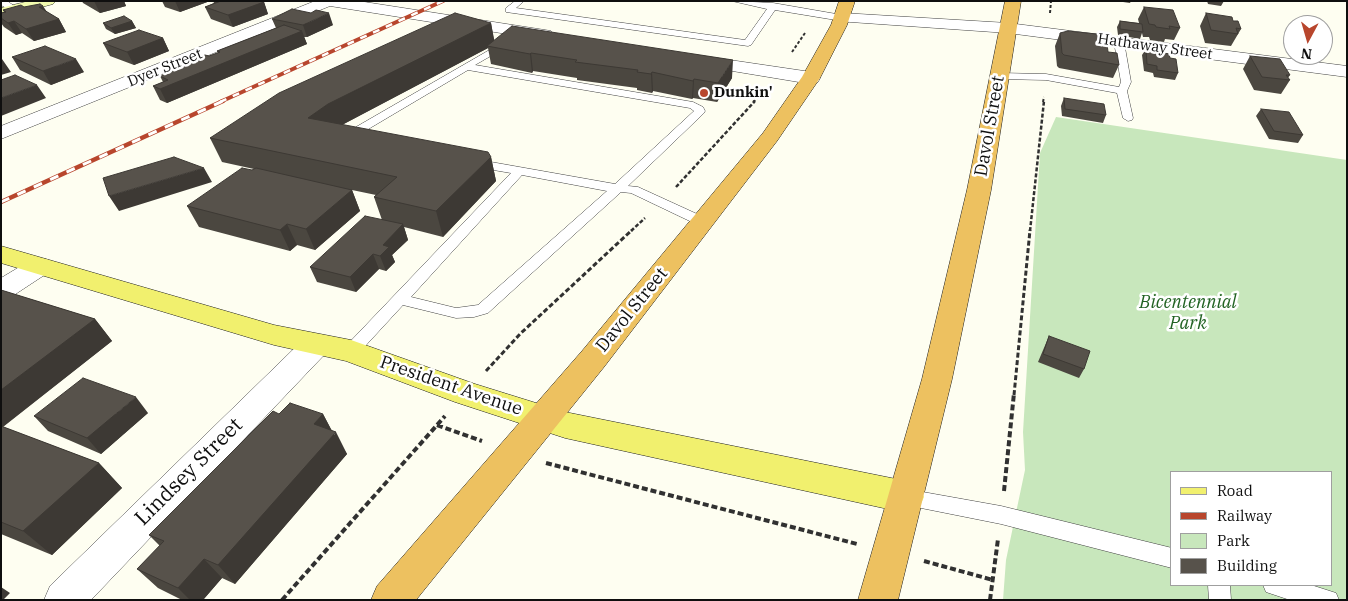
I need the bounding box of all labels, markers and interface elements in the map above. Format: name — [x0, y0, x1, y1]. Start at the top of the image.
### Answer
north arrow — [1283, 15, 1333, 65]
street label: Hathaway Street — [1096, 30, 1214, 64]
text: N — [1300, 44, 1313, 63]
street label: Dyer Street — [125, 45, 205, 91]
street label: Davol Street — [971, 74, 1009, 178]
place label: Dunkin' — [714, 84, 773, 102]
marker: Dunkin' — [698, 87, 710, 99]
street label: Davol Street — [592, 264, 672, 356]
park label: Bicentennial Park — [1139, 292, 1237, 334]
street label: President Avenue — [377, 352, 525, 420]
street label: Lindsey Street — [130, 413, 248, 531]
legend — [1170, 471, 1333, 586]
text: Road — [1217, 481, 1253, 500]
text: Railway — [1217, 506, 1272, 525]
text: Park — [1217, 531, 1250, 550]
text: Building — [1217, 556, 1277, 575]

